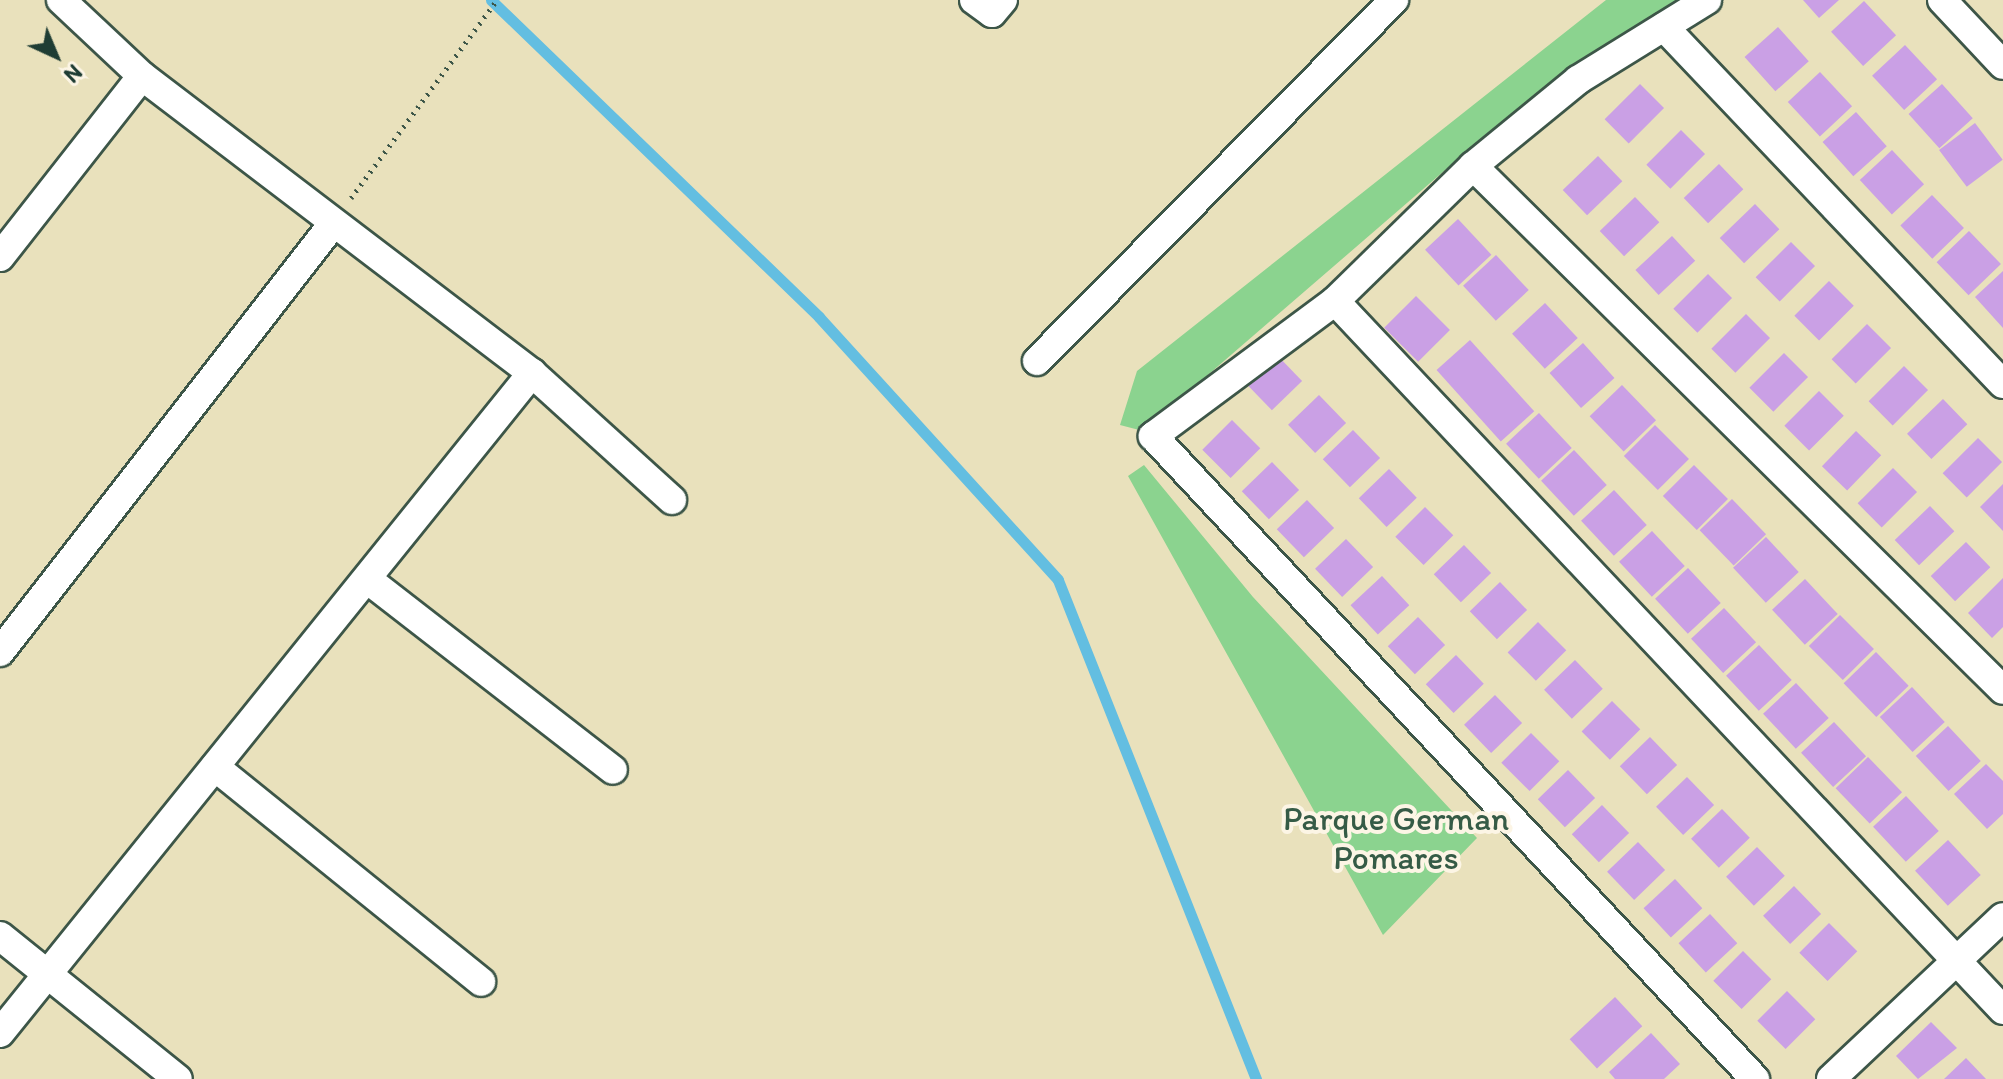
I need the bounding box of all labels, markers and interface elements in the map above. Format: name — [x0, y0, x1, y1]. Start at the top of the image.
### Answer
north arrow — [16, 16, 96, 96]
text: N — [58, 59, 88, 88]
park label: Parque German Pomares — [1283, 798, 1509, 878]

